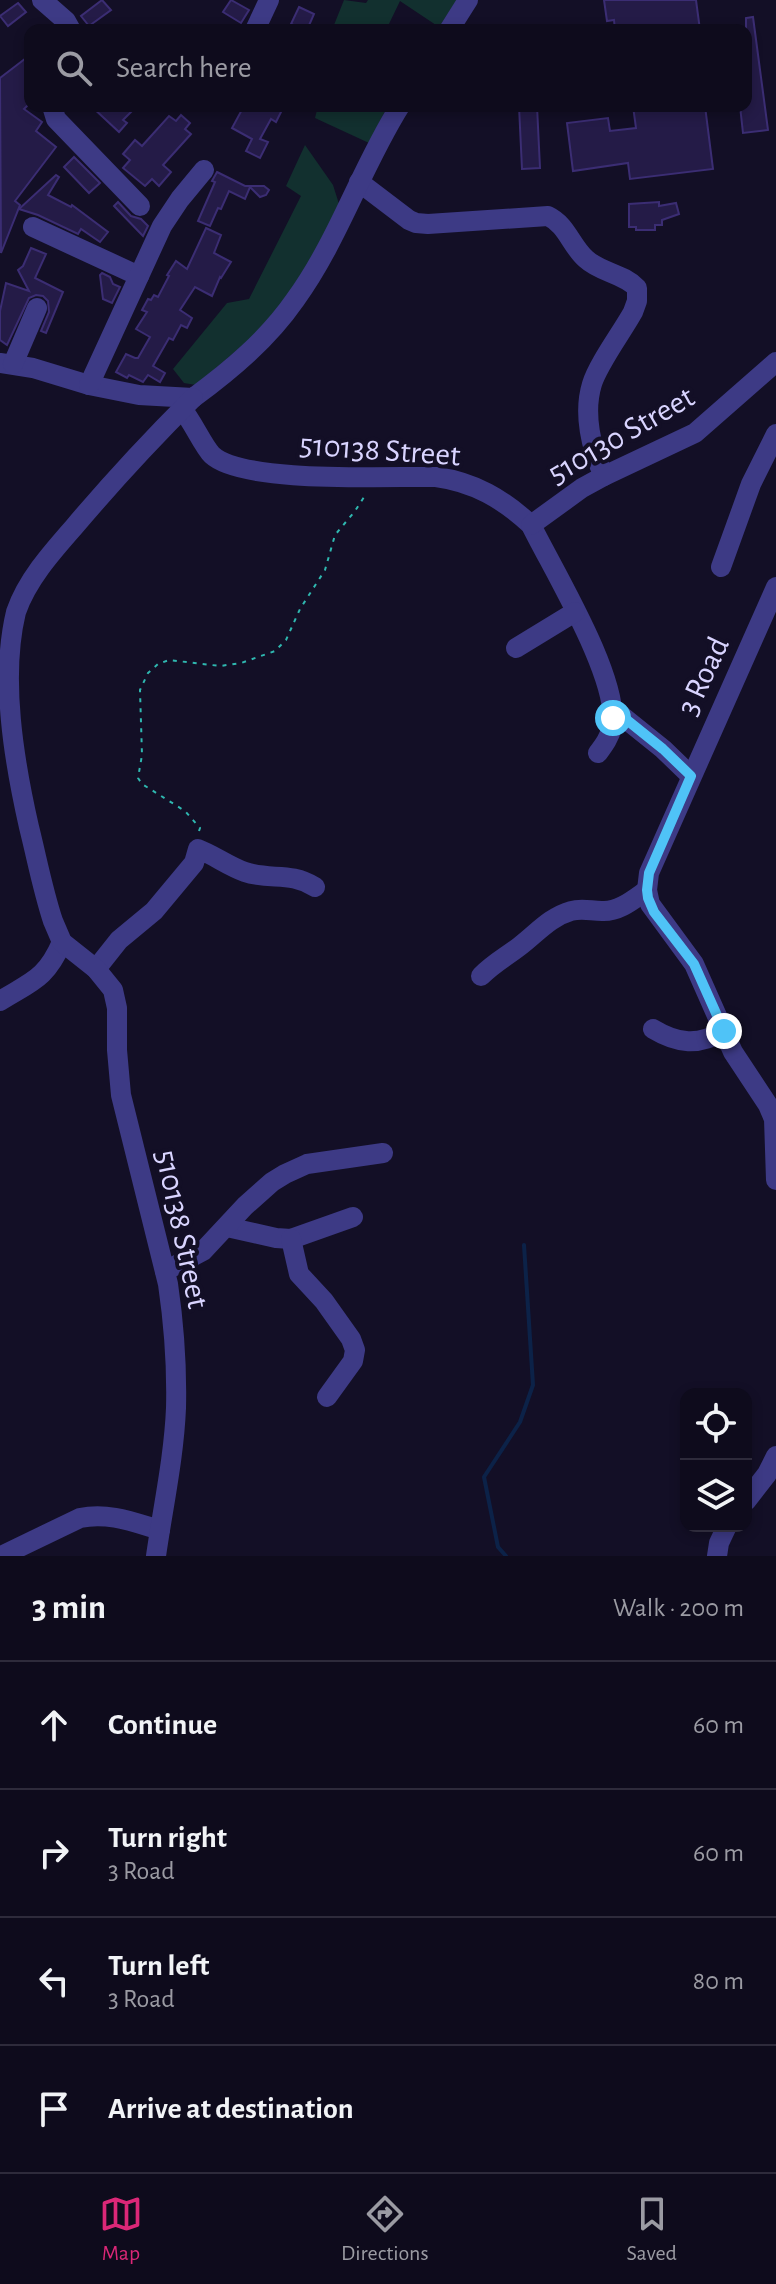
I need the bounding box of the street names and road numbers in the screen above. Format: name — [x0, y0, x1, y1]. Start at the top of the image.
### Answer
street label: 510130 Street — [542, 380, 700, 490]
street label: 510138 Street — [298, 428, 462, 472]
street label: 3 Road — [671, 632, 735, 720]
street label: 510138 Street — [150, 1147, 214, 1311]

